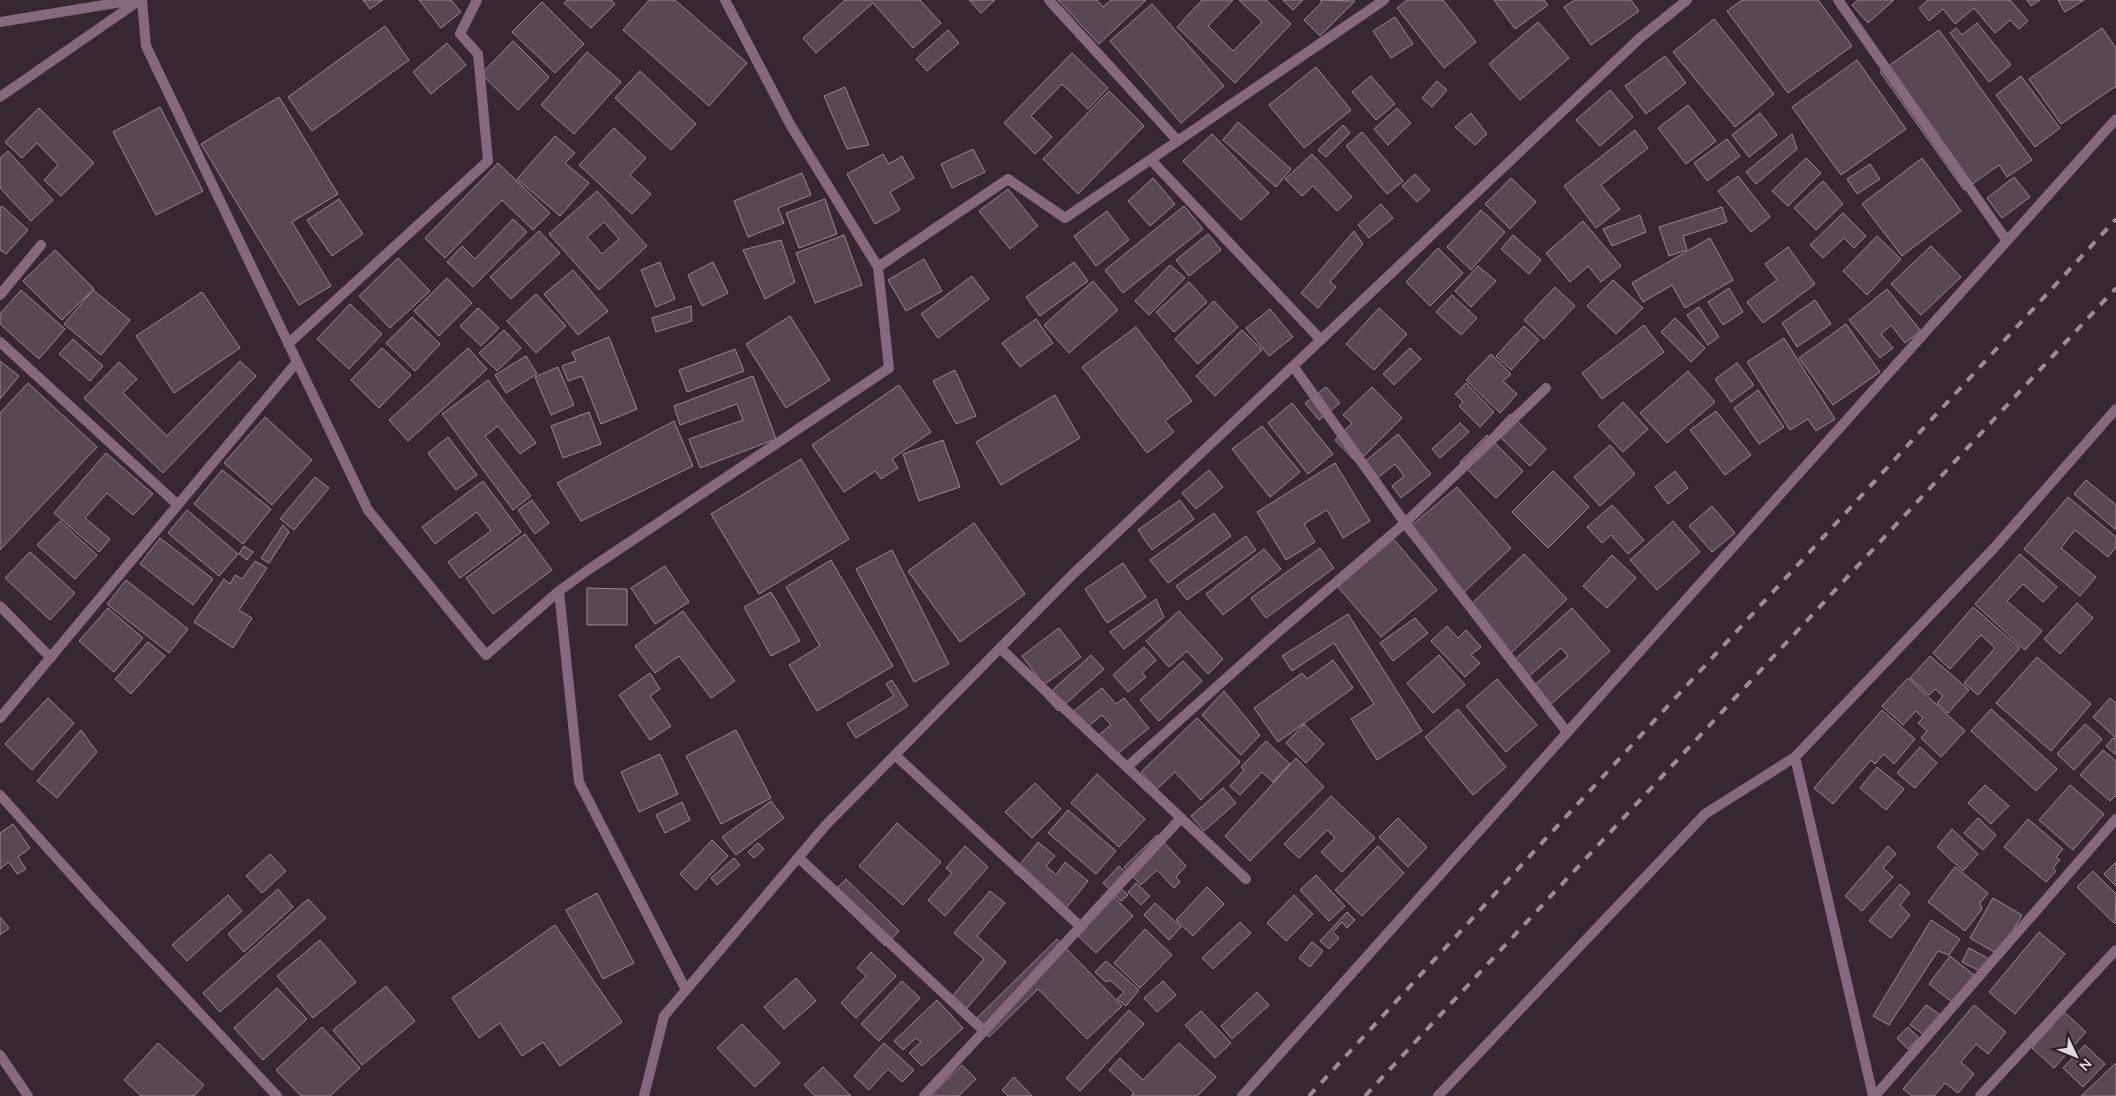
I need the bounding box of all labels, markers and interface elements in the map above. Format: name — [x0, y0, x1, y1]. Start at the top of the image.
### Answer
north arrow — [2051, 1031, 2101, 1081]
text: N — [2075, 1055, 2096, 1075]

